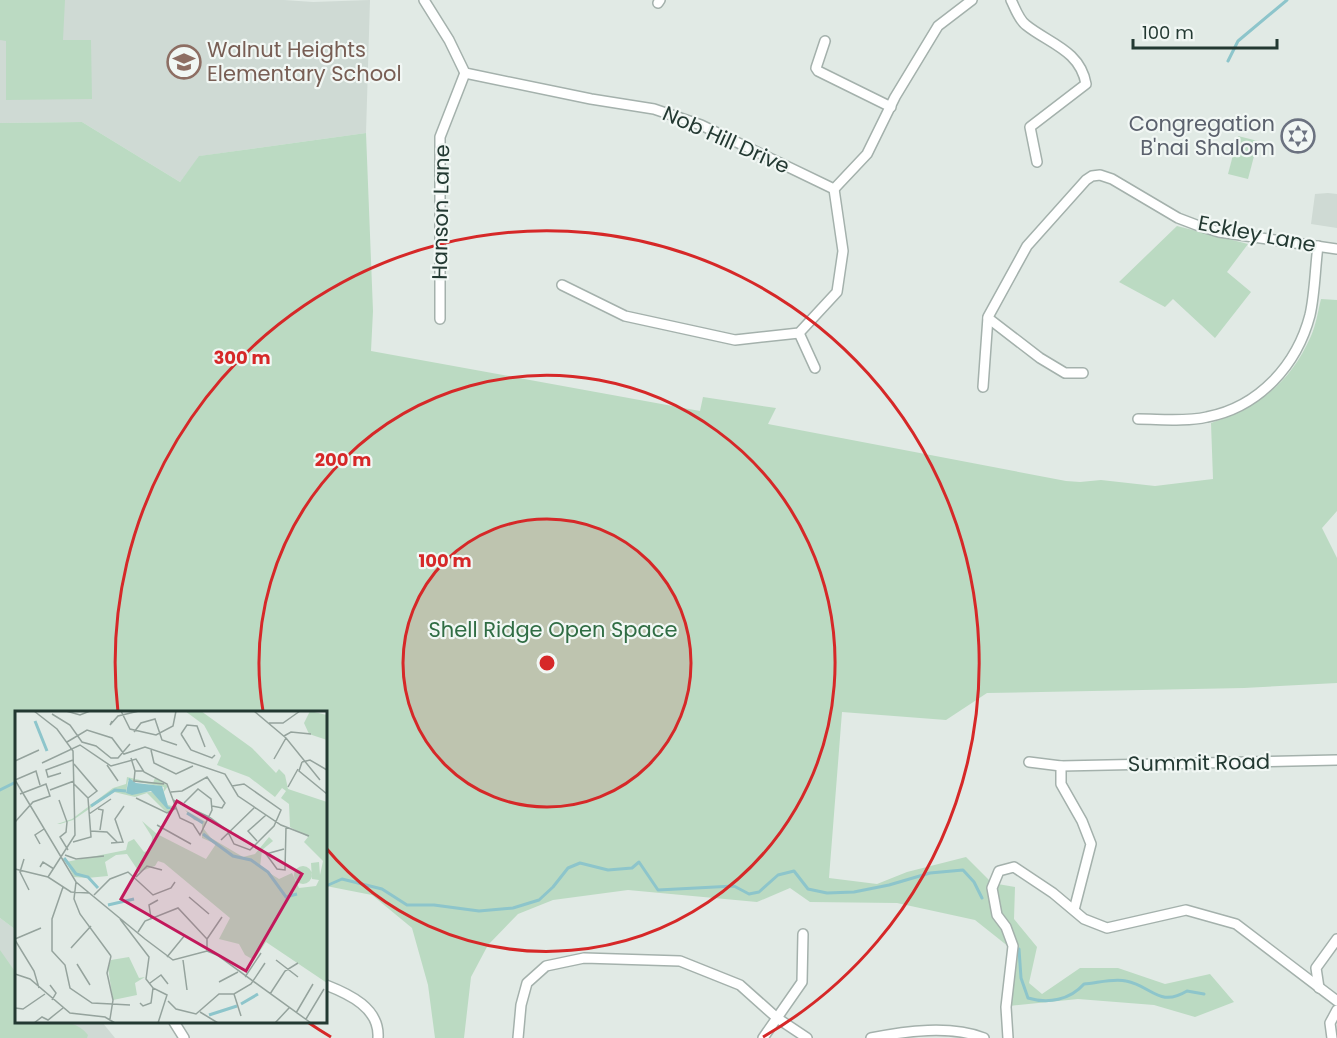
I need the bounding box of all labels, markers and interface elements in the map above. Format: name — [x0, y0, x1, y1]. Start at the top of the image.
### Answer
scale bar — [1133, 12, 1277, 50]
text: 100 m — [1142, 20, 1194, 45]
place label: Walnut Heights Elementary School — [207, 35, 402, 88]
school or university icon: Walnut Heights Elementary School — [166, 44, 202, 80]
street label: Nob Hill Drive — [658, 99, 794, 181]
place label: Congregation B'nai Shalom — [1129, 109, 1275, 162]
synagogue icon: Congregation B'nai Shalom — [1280, 118, 1316, 154]
street label: Hanson Lane — [425, 144, 456, 280]
street label: Eckley Lane — [1196, 208, 1319, 259]
text: 300 m — [213, 345, 271, 370]
text: 200 m — [315, 447, 371, 472]
text: 100 m — [418, 548, 472, 573]
park label: Shell Ridge Open Space — [429, 615, 677, 644]
centre of rings — [537, 653, 557, 673]
inset map — [15, 711, 327, 1023]
street label: Summit Road — [1128, 747, 1270, 778]

